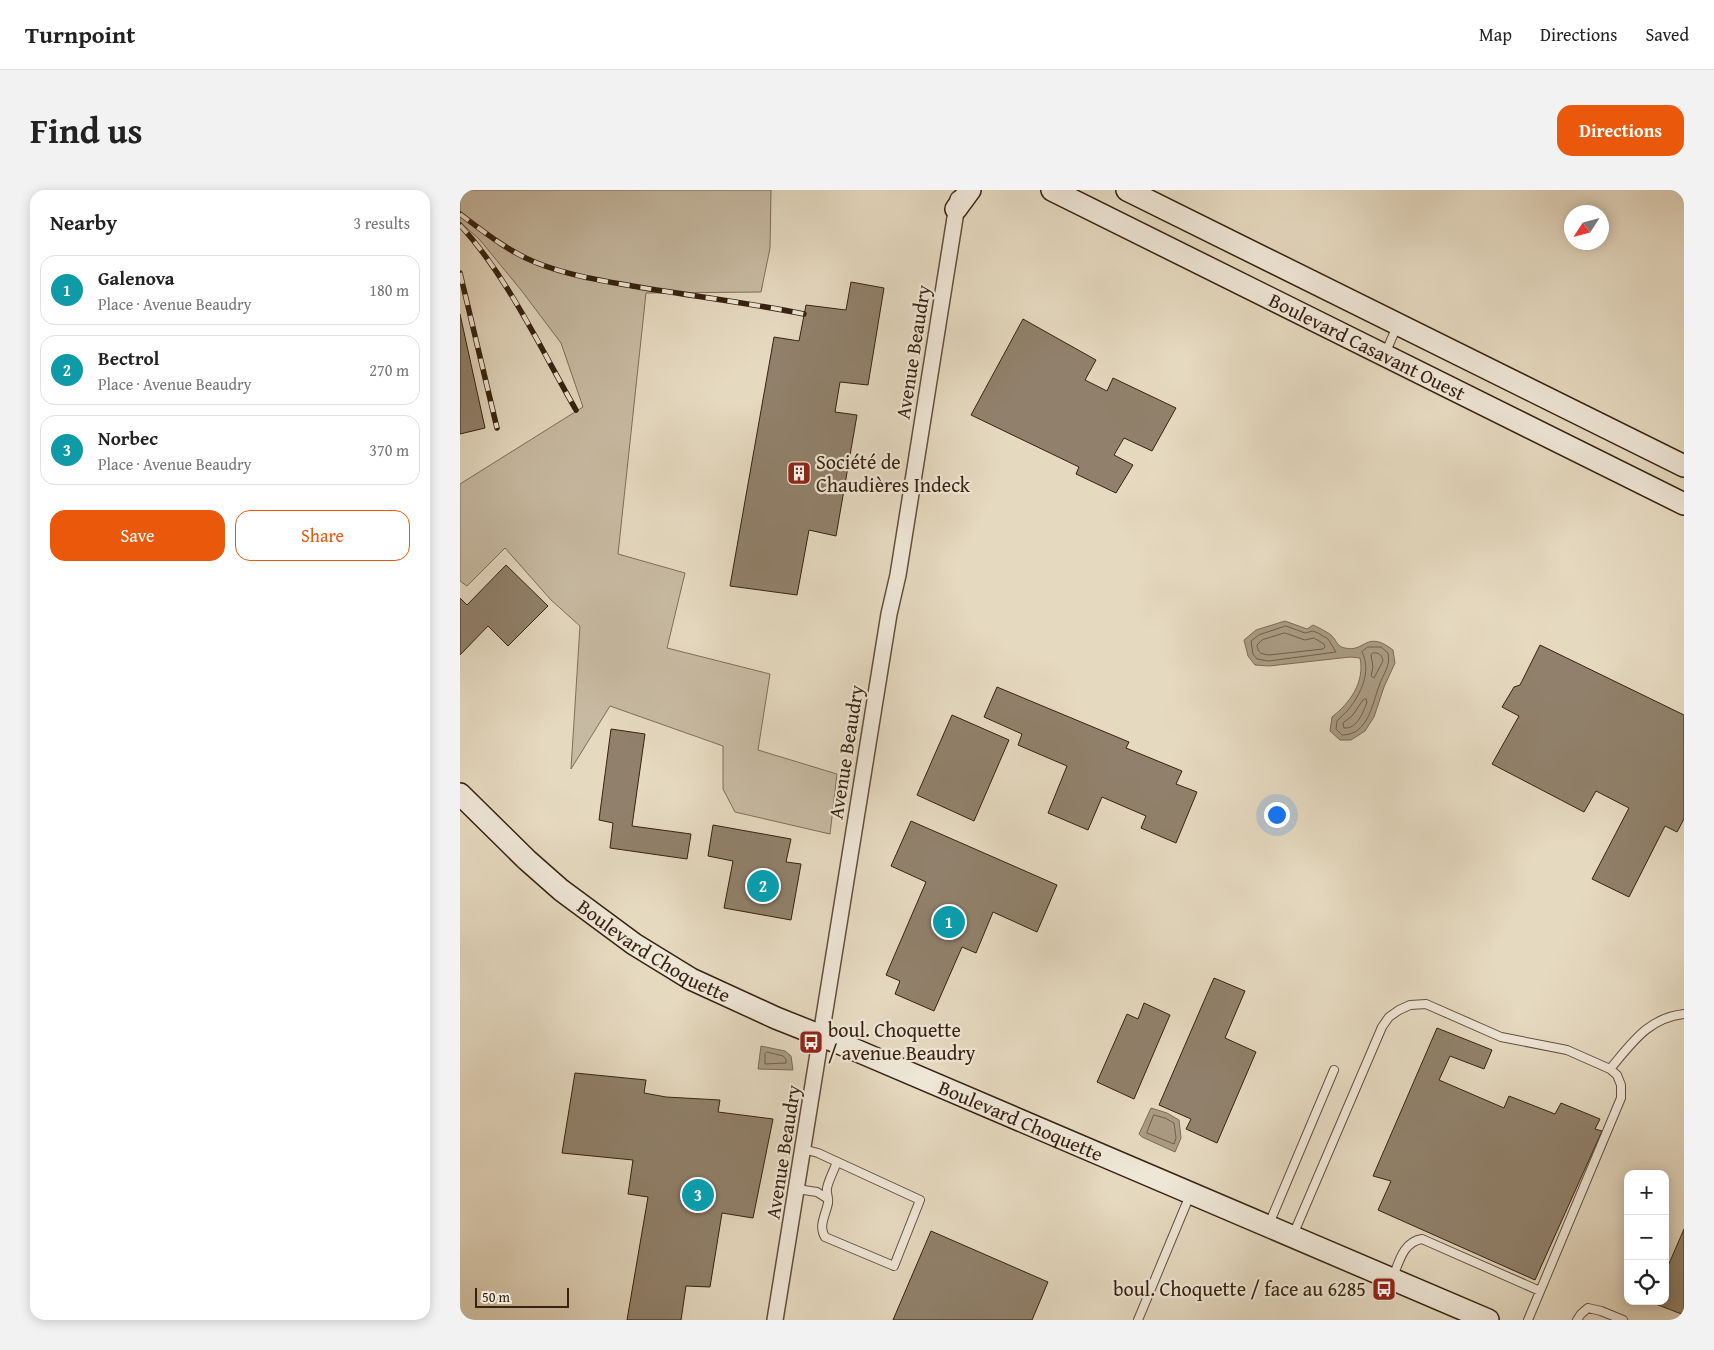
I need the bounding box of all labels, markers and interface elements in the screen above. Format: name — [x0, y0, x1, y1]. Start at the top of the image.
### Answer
text: Turnpoint — [25, 17, 135, 52]
text: Map — [1479, 21, 1512, 48]
text: Directions — [1540, 21, 1617, 48]
text: Saved — [1645, 21, 1689, 48]
text: Find us — [30, 105, 143, 156]
button: Directions — [1557, 105, 1684, 156]
north arrow — [1564, 205, 1609, 250]
text: Nearby — [50, 207, 117, 238]
text: 3 results — [353, 211, 410, 235]
text: Galenova — [98, 264, 175, 292]
text: 1 — [63, 278, 71, 302]
text: 180 m — [369, 278, 409, 302]
street label: Avenue Beaudry — [888, 283, 937, 421]
street label: Boulevard Casavant Ouest — [1264, 285, 1471, 407]
text: Place · Avenue Beaudry — [98, 292, 252, 316]
text: Bectrol — [98, 344, 159, 372]
text: 2 — [63, 358, 71, 382]
text: 270 m — [369, 358, 409, 382]
text: Place · Avenue Beaudry — [98, 372, 252, 396]
text: Norbec — [98, 424, 158, 452]
text: 3 — [63, 438, 71, 462]
text: 370 m — [369, 438, 409, 462]
place label: Société de Chaudières Indeck — [816, 447, 971, 499]
text: Place · Avenue Beaudry — [98, 452, 252, 476]
building icon: Société de Chaudières Indeck — [786, 460, 812, 486]
button: Save — [50, 510, 225, 561]
button: Share — [235, 510, 410, 561]
street label: Avenue Beaudry — [821, 683, 870, 821]
your location — [1264, 802, 1290, 828]
pin: 2 — [747, 867, 779, 905]
street label: Boulevard Choquette — [572, 892, 735, 1009]
pin: 1 — [933, 903, 965, 941]
place label: boul. Choquette / avenue Beaudry — [828, 1015, 976, 1067]
bus stop icon: boul. Choquette / avenue Beaudry — [798, 1029, 824, 1055]
street label: Boulevard Choquette — [934, 1072, 1108, 1168]
street label: Avenue Beaudry — [758, 1083, 807, 1221]
map controls — [1624, 1170, 1669, 1305]
button: + — [1624, 1170, 1669, 1215]
pin: 3 — [682, 1176, 714, 1214]
button: − — [1624, 1215, 1669, 1260]
button: locate — [1624, 1260, 1669, 1305]
place label: boul. Choquette / face au 6285 — [1113, 1274, 1366, 1303]
bus stop icon: boul. Choquette / face au 6285 — [1371, 1276, 1397, 1302]
scale bar — [475, 1285, 569, 1308]
text: 50 m — [482, 1287, 510, 1307]

